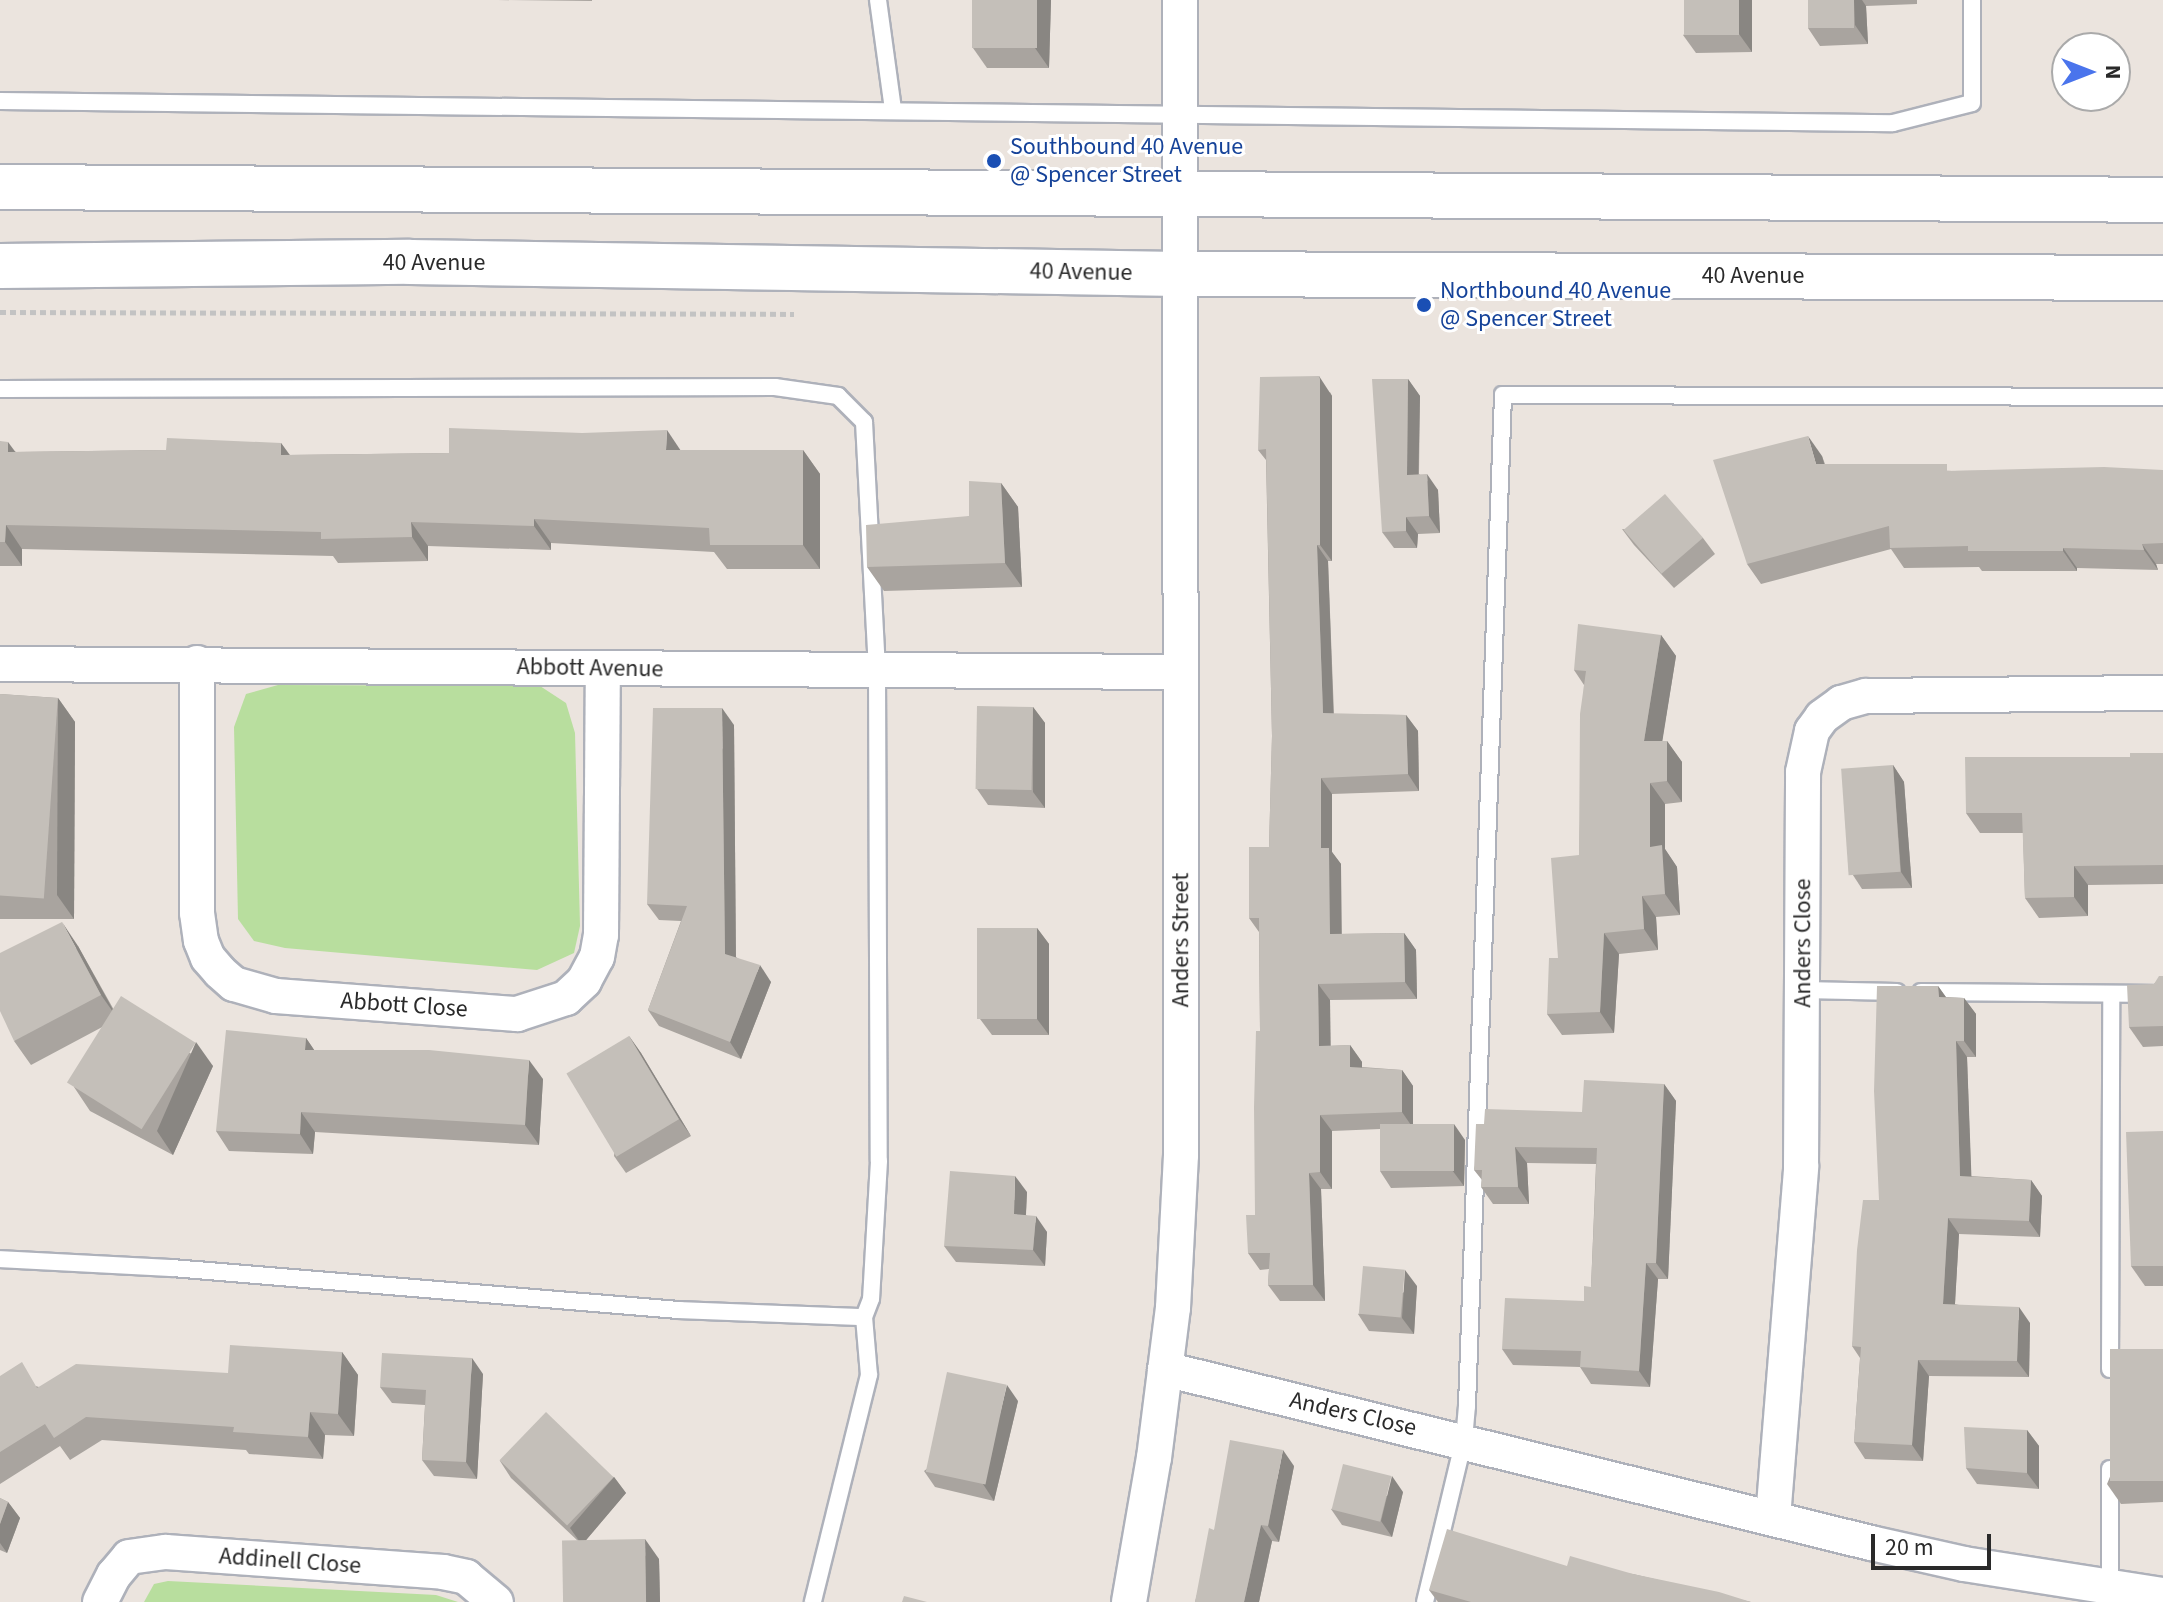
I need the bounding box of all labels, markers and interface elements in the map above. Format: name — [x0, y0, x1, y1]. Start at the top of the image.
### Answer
north arrow — [2051, 32, 2131, 112]
text: N — [2097, 65, 2129, 79]
place label: Southbound 40 Avenue @ Spencer Street — [1010, 133, 1243, 189]
marker: Southbound 40 Avenue @ Spencer Street — [985, 152, 1003, 170]
street label: 40 Avenue — [383, 249, 485, 277]
street label: 40 Avenue — [1029, 257, 1133, 287]
street label: 40 Avenue — [1702, 262, 1804, 290]
place label: Northbound 40 Avenue @ Spencer Street — [1440, 277, 1671, 333]
marker: Northbound 40 Avenue @ Spencer Street — [1415, 296, 1433, 314]
street label: Abbott Avenue — [516, 652, 664, 684]
street label: Anders Street — [1167, 873, 1195, 1007]
street label: Anders Close — [1789, 878, 1817, 1008]
street label: Abbott Close — [339, 986, 469, 1024]
street label: Anders Close — [1287, 1385, 1419, 1443]
scale bar — [1875, 1518, 1995, 1568]
text: 20 m — [1885, 1530, 1934, 1565]
street label: Addinell Close — [218, 1542, 362, 1580]

